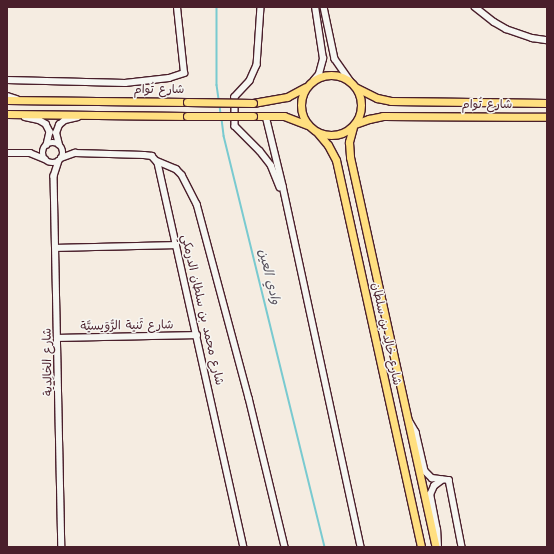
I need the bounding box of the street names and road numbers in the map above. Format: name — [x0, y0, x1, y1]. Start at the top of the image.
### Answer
street label: شارع تُوام — [134, 83, 184, 97]
street label: شارع تُوام — [462, 98, 512, 112]
street label: شارع محمد بن سلطان الدرمكي — [178, 233, 226, 387]
street label: شارع خالِد بن سلطان — [368, 281, 404, 387]
street label: شارع ثَنية الرُّوَيسيَّة — [80, 318, 174, 334]
street label: شارع الخالِدية — [40, 328, 56, 396]

